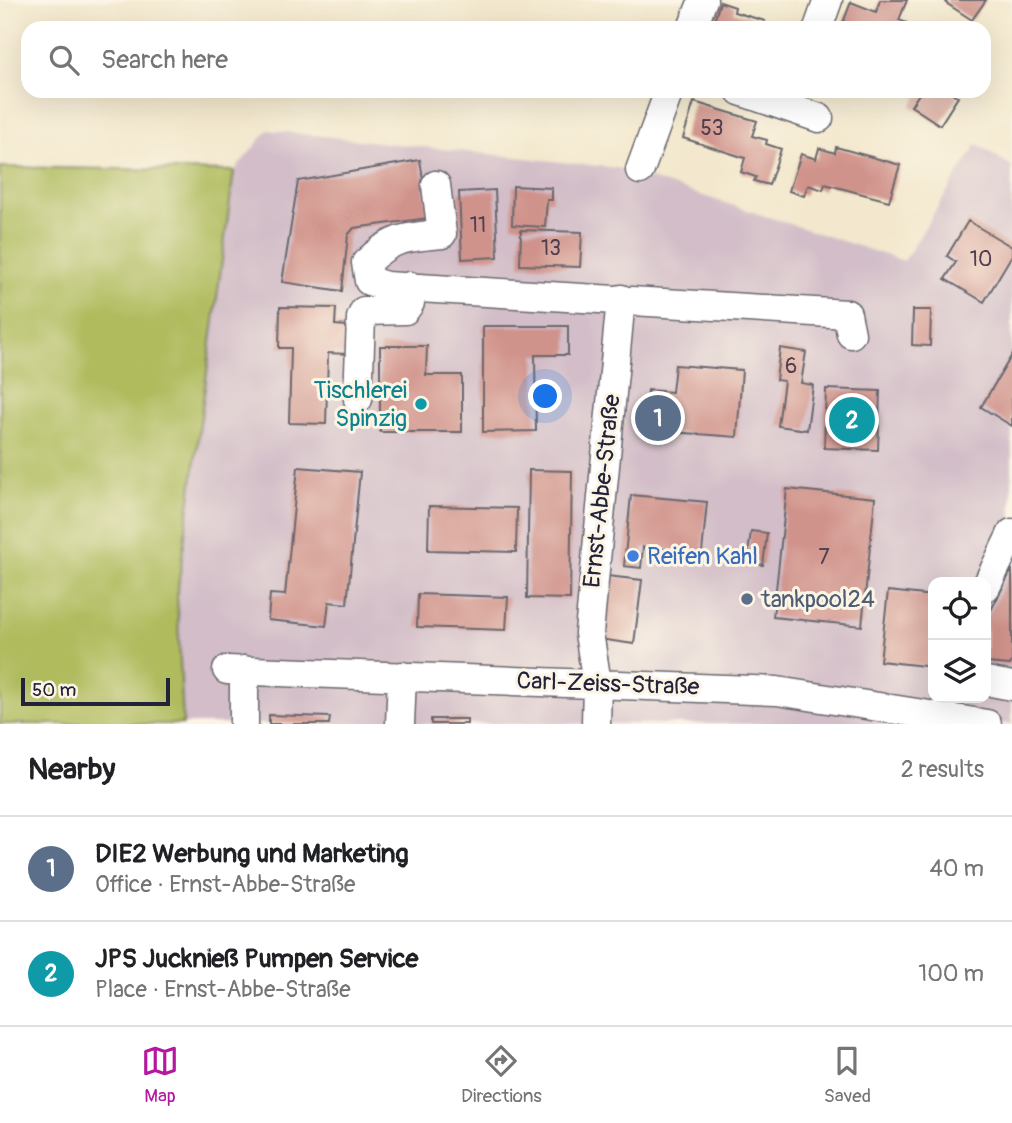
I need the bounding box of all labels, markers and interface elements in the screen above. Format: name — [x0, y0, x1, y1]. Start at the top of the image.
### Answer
search box — [21, 21, 991, 98]
icon: search — [45, 41, 83, 79]
text: Search here — [101, 44, 228, 76]
house number: 53 — [700, 115, 724, 142]
house number: 11 — [470, 212, 486, 239]
house number: 13 — [541, 235, 561, 262]
house number: 10 — [970, 246, 992, 273]
house number: 6 — [785, 353, 797, 380]
place label: Tischlerei Spinzig — [313, 376, 407, 433]
your location — [528, 379, 562, 413]
pin: 1 — [635, 392, 681, 444]
street label: Ernst-Abbe-Straße — [577, 393, 627, 589]
pin: 2 — [829, 394, 875, 446]
marker: Tischlerei Spinzig — [413, 396, 429, 412]
place label: Reifen Kahl — [647, 542, 758, 571]
house number: 7 — [818, 544, 830, 571]
marker: Reifen Kahl — [625, 548, 641, 564]
map controls — [928, 577, 991, 703]
button: locate — [928, 577, 991, 640]
place label: tankpool24 — [760, 585, 875, 614]
marker: tankpool24 — [739, 591, 755, 607]
button: layers — [928, 640, 991, 703]
street label: Carl-Zeiss-Straße — [516, 666, 700, 702]
scale bar — [21, 675, 170, 707]
text: 50 m — [32, 678, 76, 702]
text: Nearby — [28, 751, 115, 788]
text: 2 results — [901, 755, 984, 784]
text: DIE2 Werbung und Marketing — [95, 838, 408, 870]
text: 1 — [47, 854, 56, 883]
text: 40 m — [930, 854, 984, 883]
text: Office · Ernst-Abbe-Straße — [95, 870, 355, 899]
text: JPS Jucknieß Pumpen Service — [95, 943, 418, 975]
text: 2 — [45, 959, 57, 988]
text: 100 m — [918, 959, 984, 988]
text: Place · Ernst-Abbe-Straße — [95, 975, 350, 1004]
tab: Map — [141, 1042, 179, 1108]
tab: Directions — [461, 1042, 542, 1108]
tab: Saved — [824, 1042, 871, 1108]

